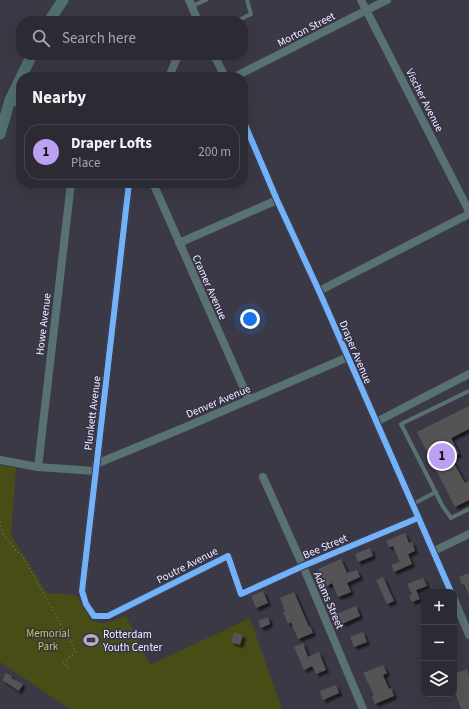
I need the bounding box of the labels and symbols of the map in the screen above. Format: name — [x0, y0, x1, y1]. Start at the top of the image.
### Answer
street label: Morton Street — [275, 8, 338, 50]
street label: Vischer Avenue — [402, 66, 447, 135]
street label: Cramer Avenue — [188, 252, 231, 323]
street label: Howe Avenue — [32, 292, 55, 356]
your location — [240, 309, 260, 329]
street label: Draper Avenue — [335, 318, 376, 387]
street label: Plunkett Avenue — [80, 374, 105, 451]
street label: Denver Avenue — [184, 381, 253, 422]
pin: 1 — [429, 441, 455, 471]
street label: Bee Street — [301, 530, 350, 563]
street label: Poutre Avenue — [154, 543, 221, 587]
street label: Adams Street — [310, 569, 347, 632]
park label: Memorial Park — [26, 626, 70, 654]
place label: Rotterdam Youth Center — [102, 627, 162, 655]
sports icon: Rotterdam Youth Center — [82, 631, 100, 649]

